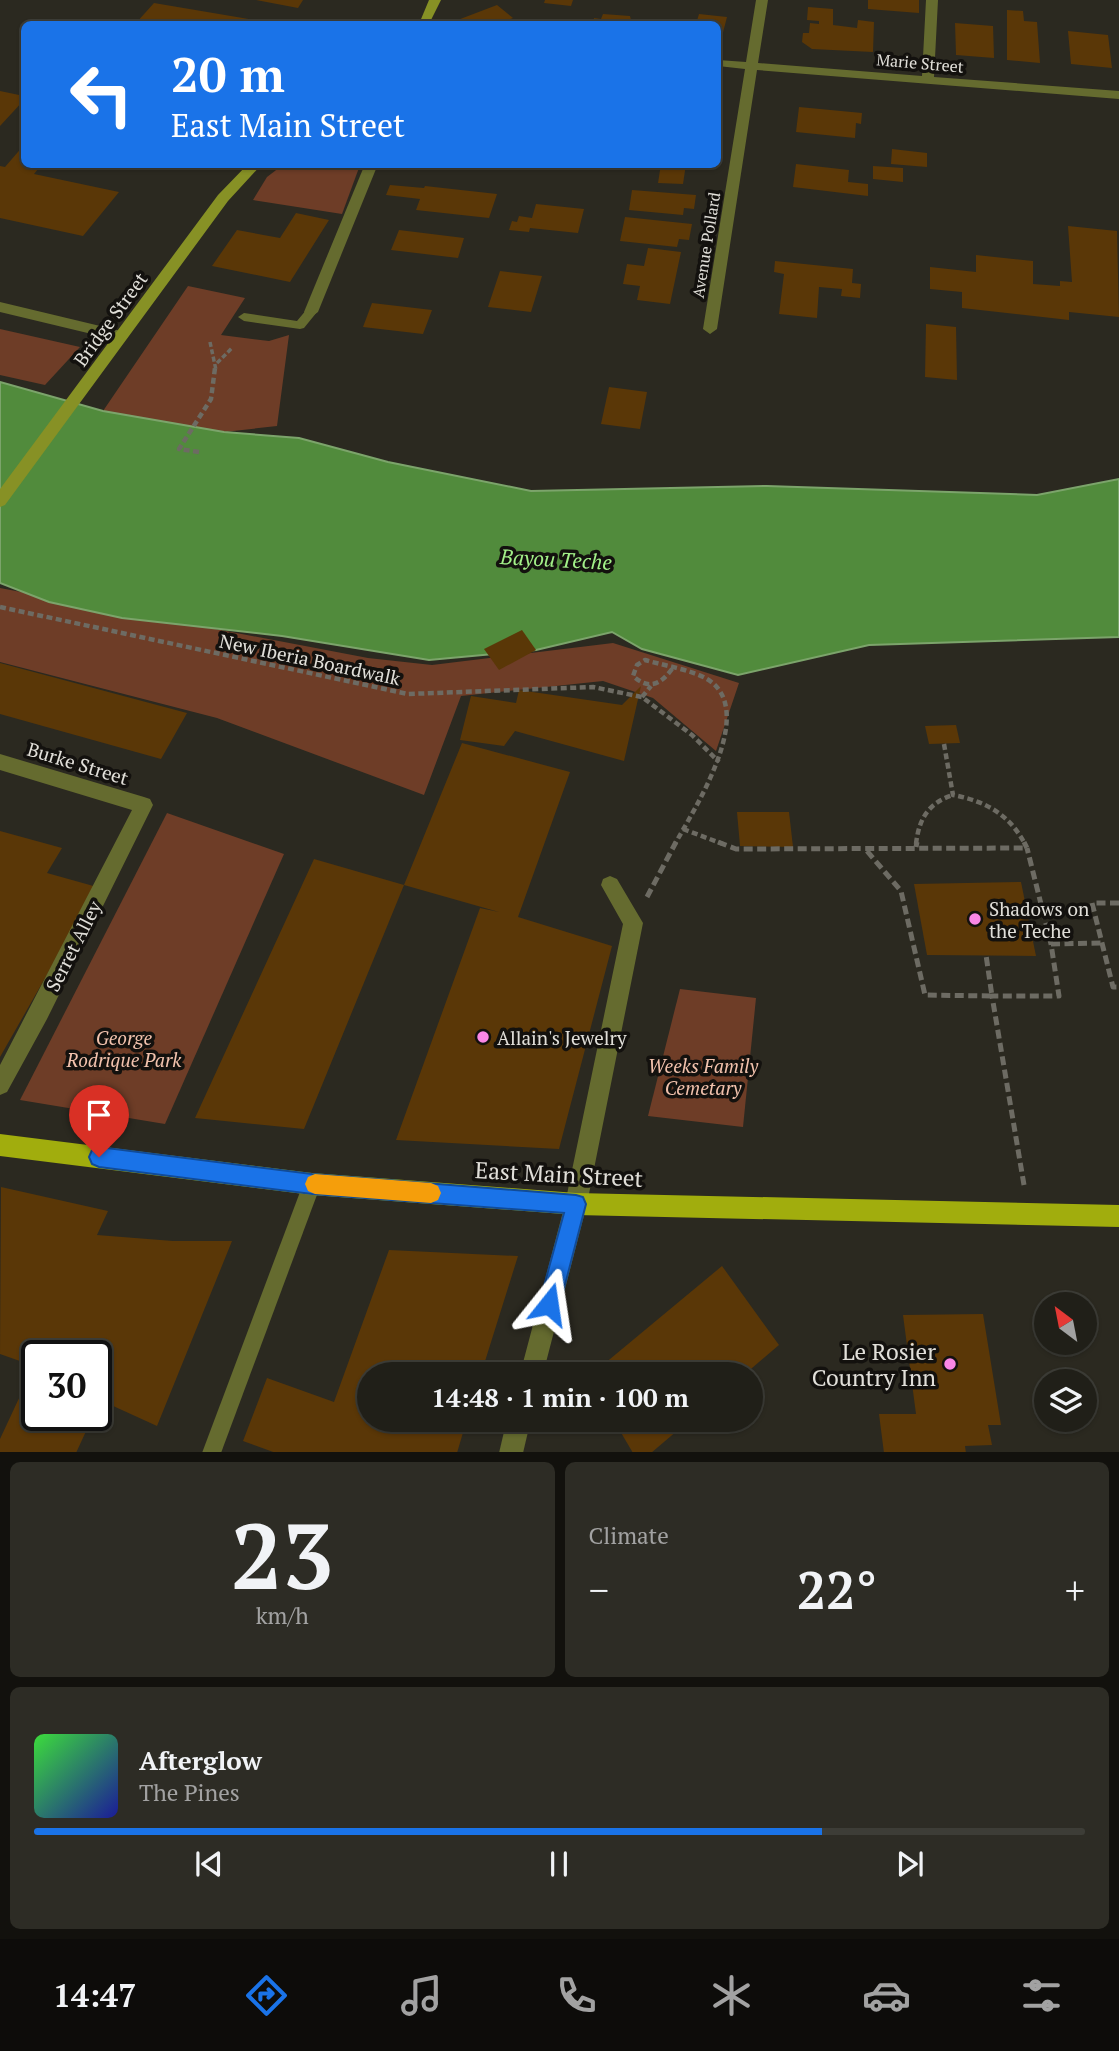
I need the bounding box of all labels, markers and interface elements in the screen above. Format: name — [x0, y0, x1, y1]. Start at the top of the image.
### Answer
text: 20 m — [171, 41, 285, 106]
street label: Marie Street — [875, 48, 965, 78]
icon: left — [56, 49, 147, 140]
text: East Main Street — [171, 104, 405, 146]
street label: Avenue Pollard — [687, 190, 725, 300]
street label: Bridge Street — [68, 267, 152, 371]
water label: Bayou Teche — [498, 542, 613, 576]
street label: New Iberia Boardwalk — [217, 628, 403, 690]
street label: Burke Street — [24, 736, 132, 790]
street label: Serret Alley — [40, 896, 107, 996]
place label: Shadows on the Teche — [989, 896, 1089, 943]
marker: Shadows on the Teche — [967, 911, 983, 927]
park label: George Rodrique Park — [66, 1025, 182, 1072]
place label: Allain's Jewelry — [497, 1025, 627, 1050]
marker: Allain's Jewelry — [475, 1029, 491, 1045]
park label: Weeks Family Cemetary — [648, 1053, 760, 1100]
pin — [69, 1085, 129, 1157]
icon: arrive — [80, 1096, 118, 1134]
street label: East Main Street — [474, 1154, 644, 1194]
position arrow — [512, 1267, 586, 1341]
north arrow — [1034, 1292, 1097, 1354]
map controls — [1034, 1292, 1097, 1432]
place label: Le Rosier Country Inn — [812, 1336, 936, 1393]
speed limit sign: 30 — [21, 1340, 112, 1431]
marker: Le Rosier Country Inn — [942, 1356, 958, 1372]
button: layers — [1034, 1369, 1097, 1432]
text: 14:48 · 1 min · 100 m — [431, 1380, 689, 1414]
text: 23 — [231, 1494, 334, 1615]
text: Climate — [589, 1520, 669, 1551]
text: 22° — [797, 1555, 877, 1624]
text: − — [589, 1565, 609, 1615]
text: + — [1065, 1565, 1085, 1615]
text: km/h — [256, 1600, 309, 1631]
text: Afterglow — [139, 1743, 262, 1777]
text: The Pines — [139, 1777, 240, 1808]
icon: previous — [190, 1845, 228, 1883]
icon: pause — [540, 1845, 578, 1883]
icon: next — [891, 1845, 929, 1883]
icon: directions — [242, 1971, 291, 2020]
icon: music — [397, 1971, 446, 2020]
icon: phone — [552, 1971, 601, 2020]
icon: climate — [707, 1971, 756, 2020]
icon: car — [862, 1971, 911, 2020]
icon: filters — [1017, 1971, 1066, 2020]
text: 14:47 — [53, 1974, 136, 2016]

